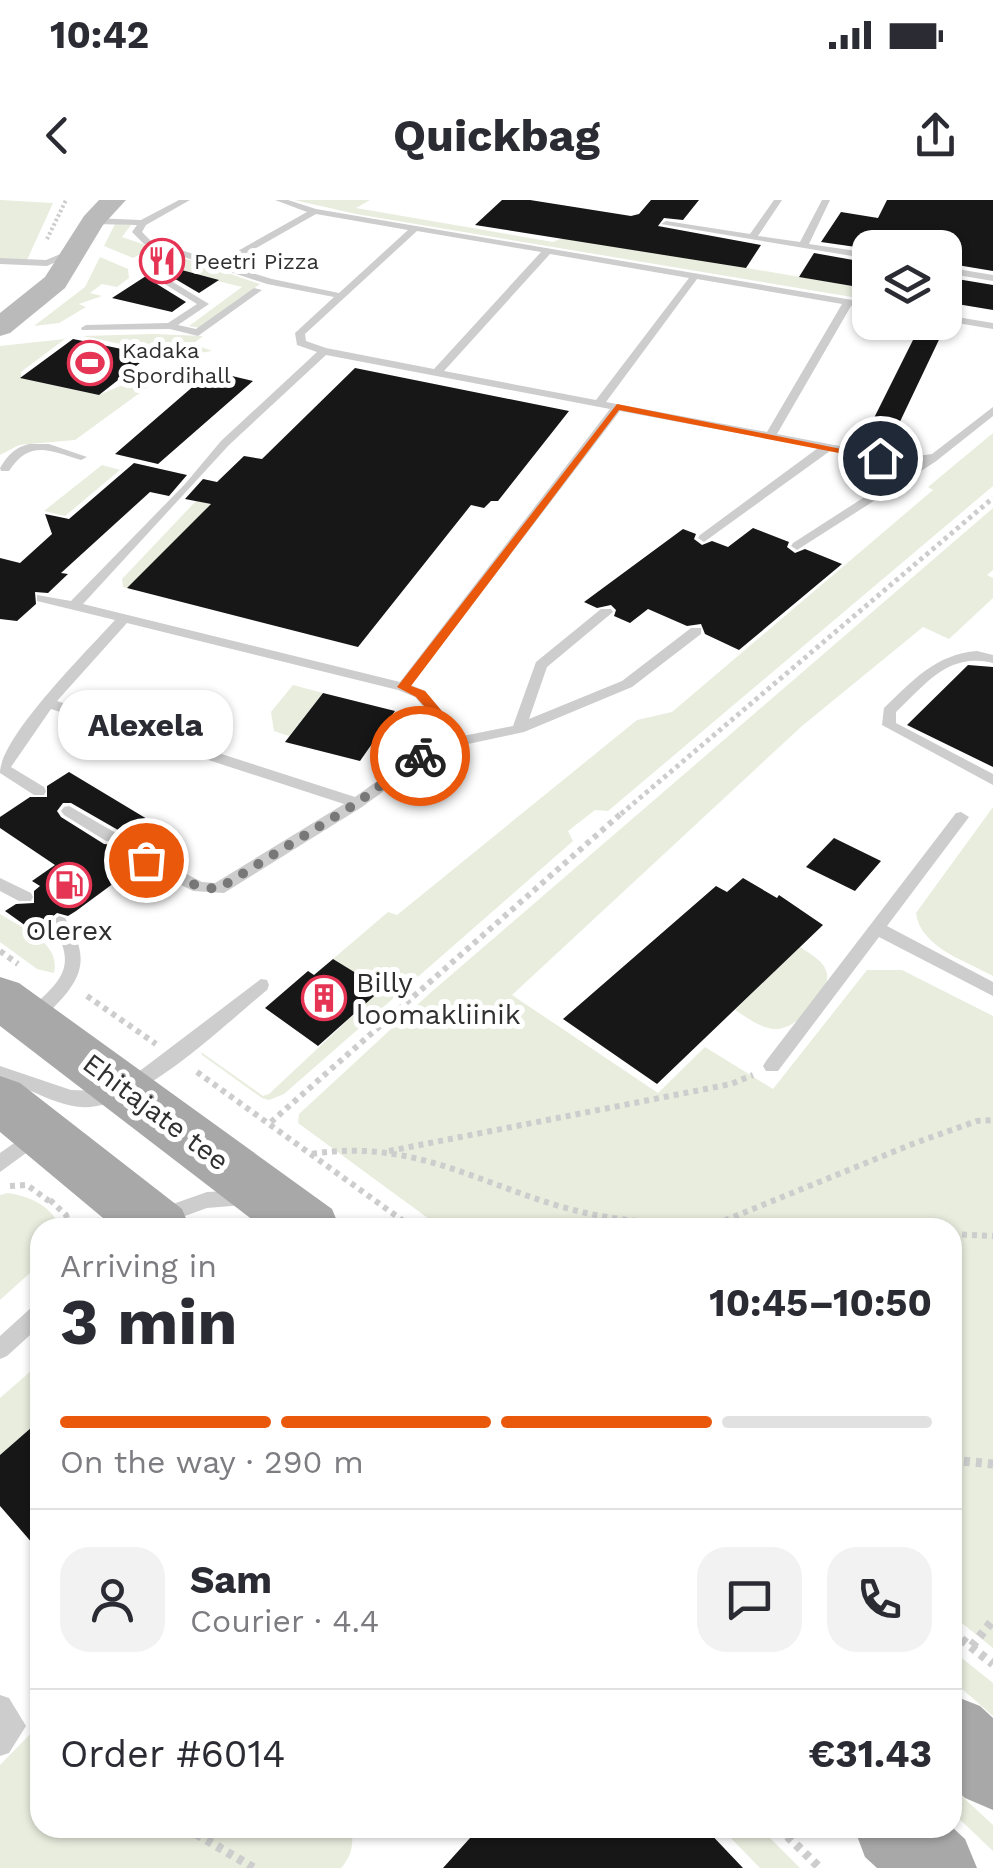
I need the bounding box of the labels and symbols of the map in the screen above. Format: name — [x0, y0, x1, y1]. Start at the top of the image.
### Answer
restaurant icon: Peetri Pizza — [139, 238, 185, 284]
place label: Peetri Pizza — [194, 249, 319, 274]
place label: Kadaka Spordihall — [122, 338, 231, 388]
sports icon: Kadaka Spordihall — [67, 340, 113, 386]
pin — [838, 416, 923, 501]
callout: Alexela — [58, 690, 234, 760]
courier — [370, 706, 470, 806]
pin — [104, 818, 189, 903]
fuel station icon: Olerex — [46, 862, 92, 908]
place label: Olerex — [25, 914, 113, 947]
place label: Billy loomakliinik — [356, 966, 521, 1031]
building icon: Billy loomakliinik — [301, 975, 347, 1021]
street label: Ehitajate tee — [77, 1046, 235, 1178]

